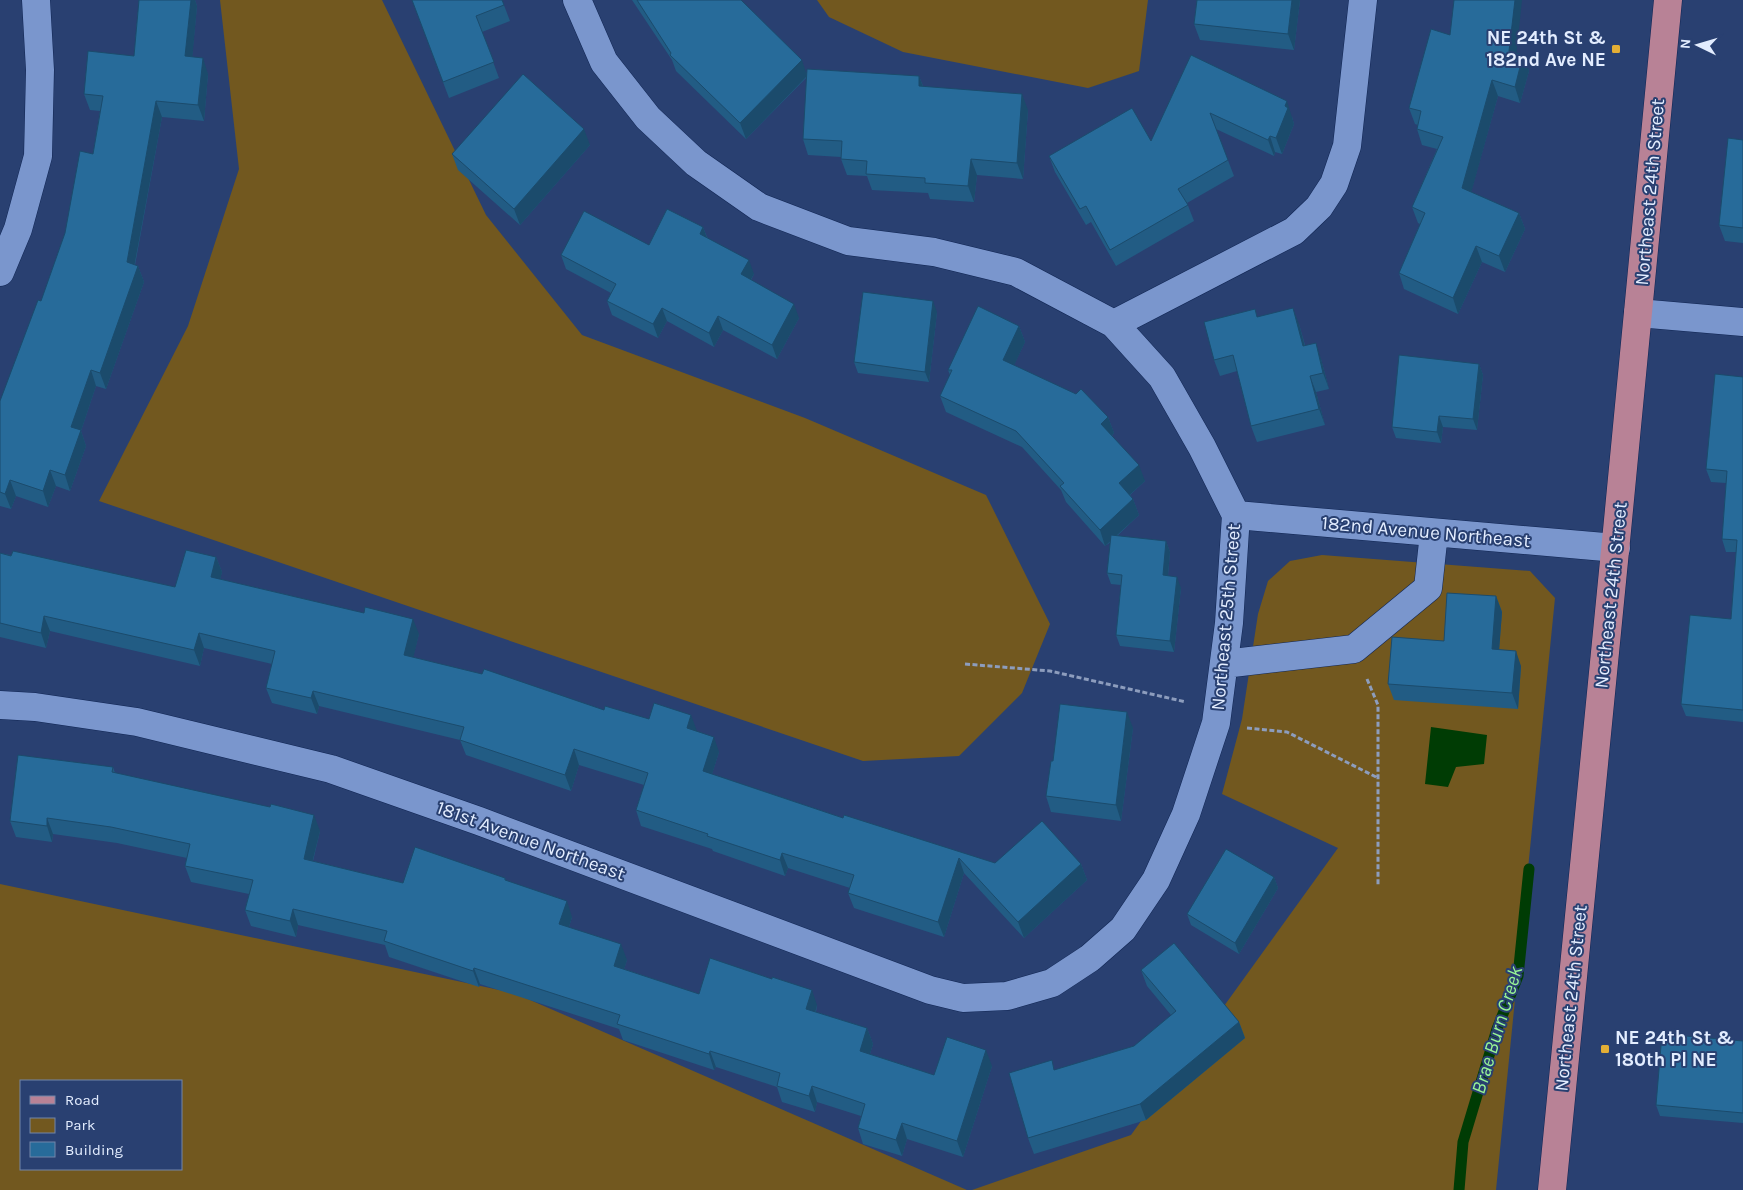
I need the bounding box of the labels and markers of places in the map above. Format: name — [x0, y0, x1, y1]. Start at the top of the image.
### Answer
place label: NE 24th St & 182nd Ave NE — [1486, 27, 1606, 71]
marker: NE 24th St & 182nd Ave NE — [1610, 43, 1622, 55]
place label: NE 24th St & 180th Pl NE — [1615, 1027, 1734, 1071]
marker: NE 24th St & 180th Pl NE — [1599, 1043, 1611, 1055]

